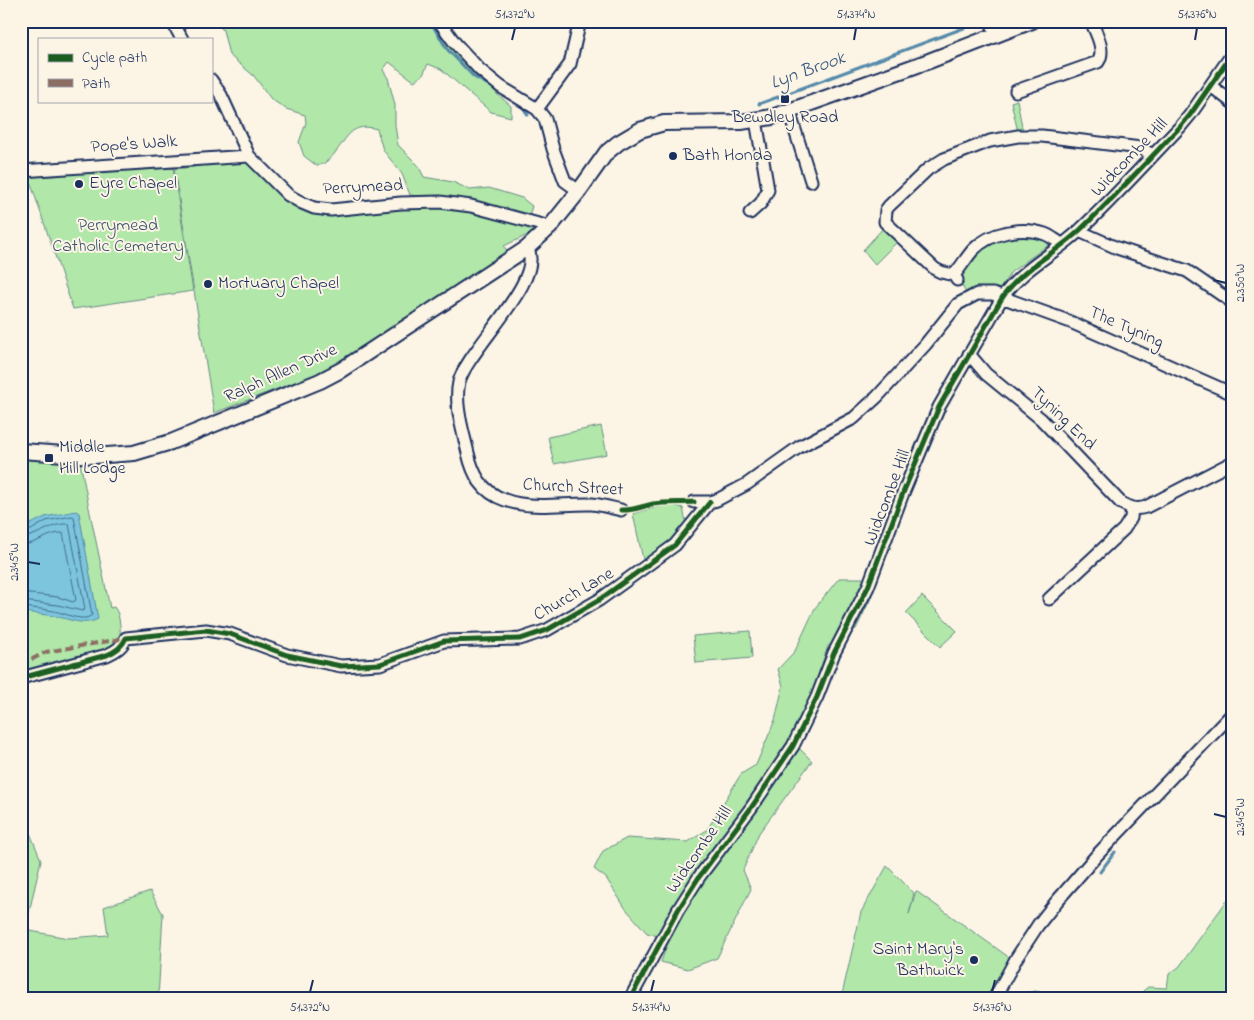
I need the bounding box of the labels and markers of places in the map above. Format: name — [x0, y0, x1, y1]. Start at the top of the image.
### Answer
marker: Bewdley Road — [779, 93, 791, 105]
place label: Bewdley Road — [731, 105, 838, 131]
place label: Bath Honda — [682, 143, 772, 169]
marker: Bath Honda — [667, 150, 679, 162]
place label: Eyre Chapel — [89, 171, 177, 197]
marker: Eyre Chapel — [73, 178, 85, 190]
place label: Mortuary Chapel — [218, 271, 339, 297]
marker: Mortuary Chapel — [202, 278, 214, 290]
place label: Middle Hill Lodge — [59, 435, 126, 483]
marker: Middle Hill Lodge — [43, 452, 55, 464]
place label: Saint Mary's Bathwick — [873, 937, 964, 984]
marker: Saint Mary's Bathwick — [968, 954, 980, 966]

